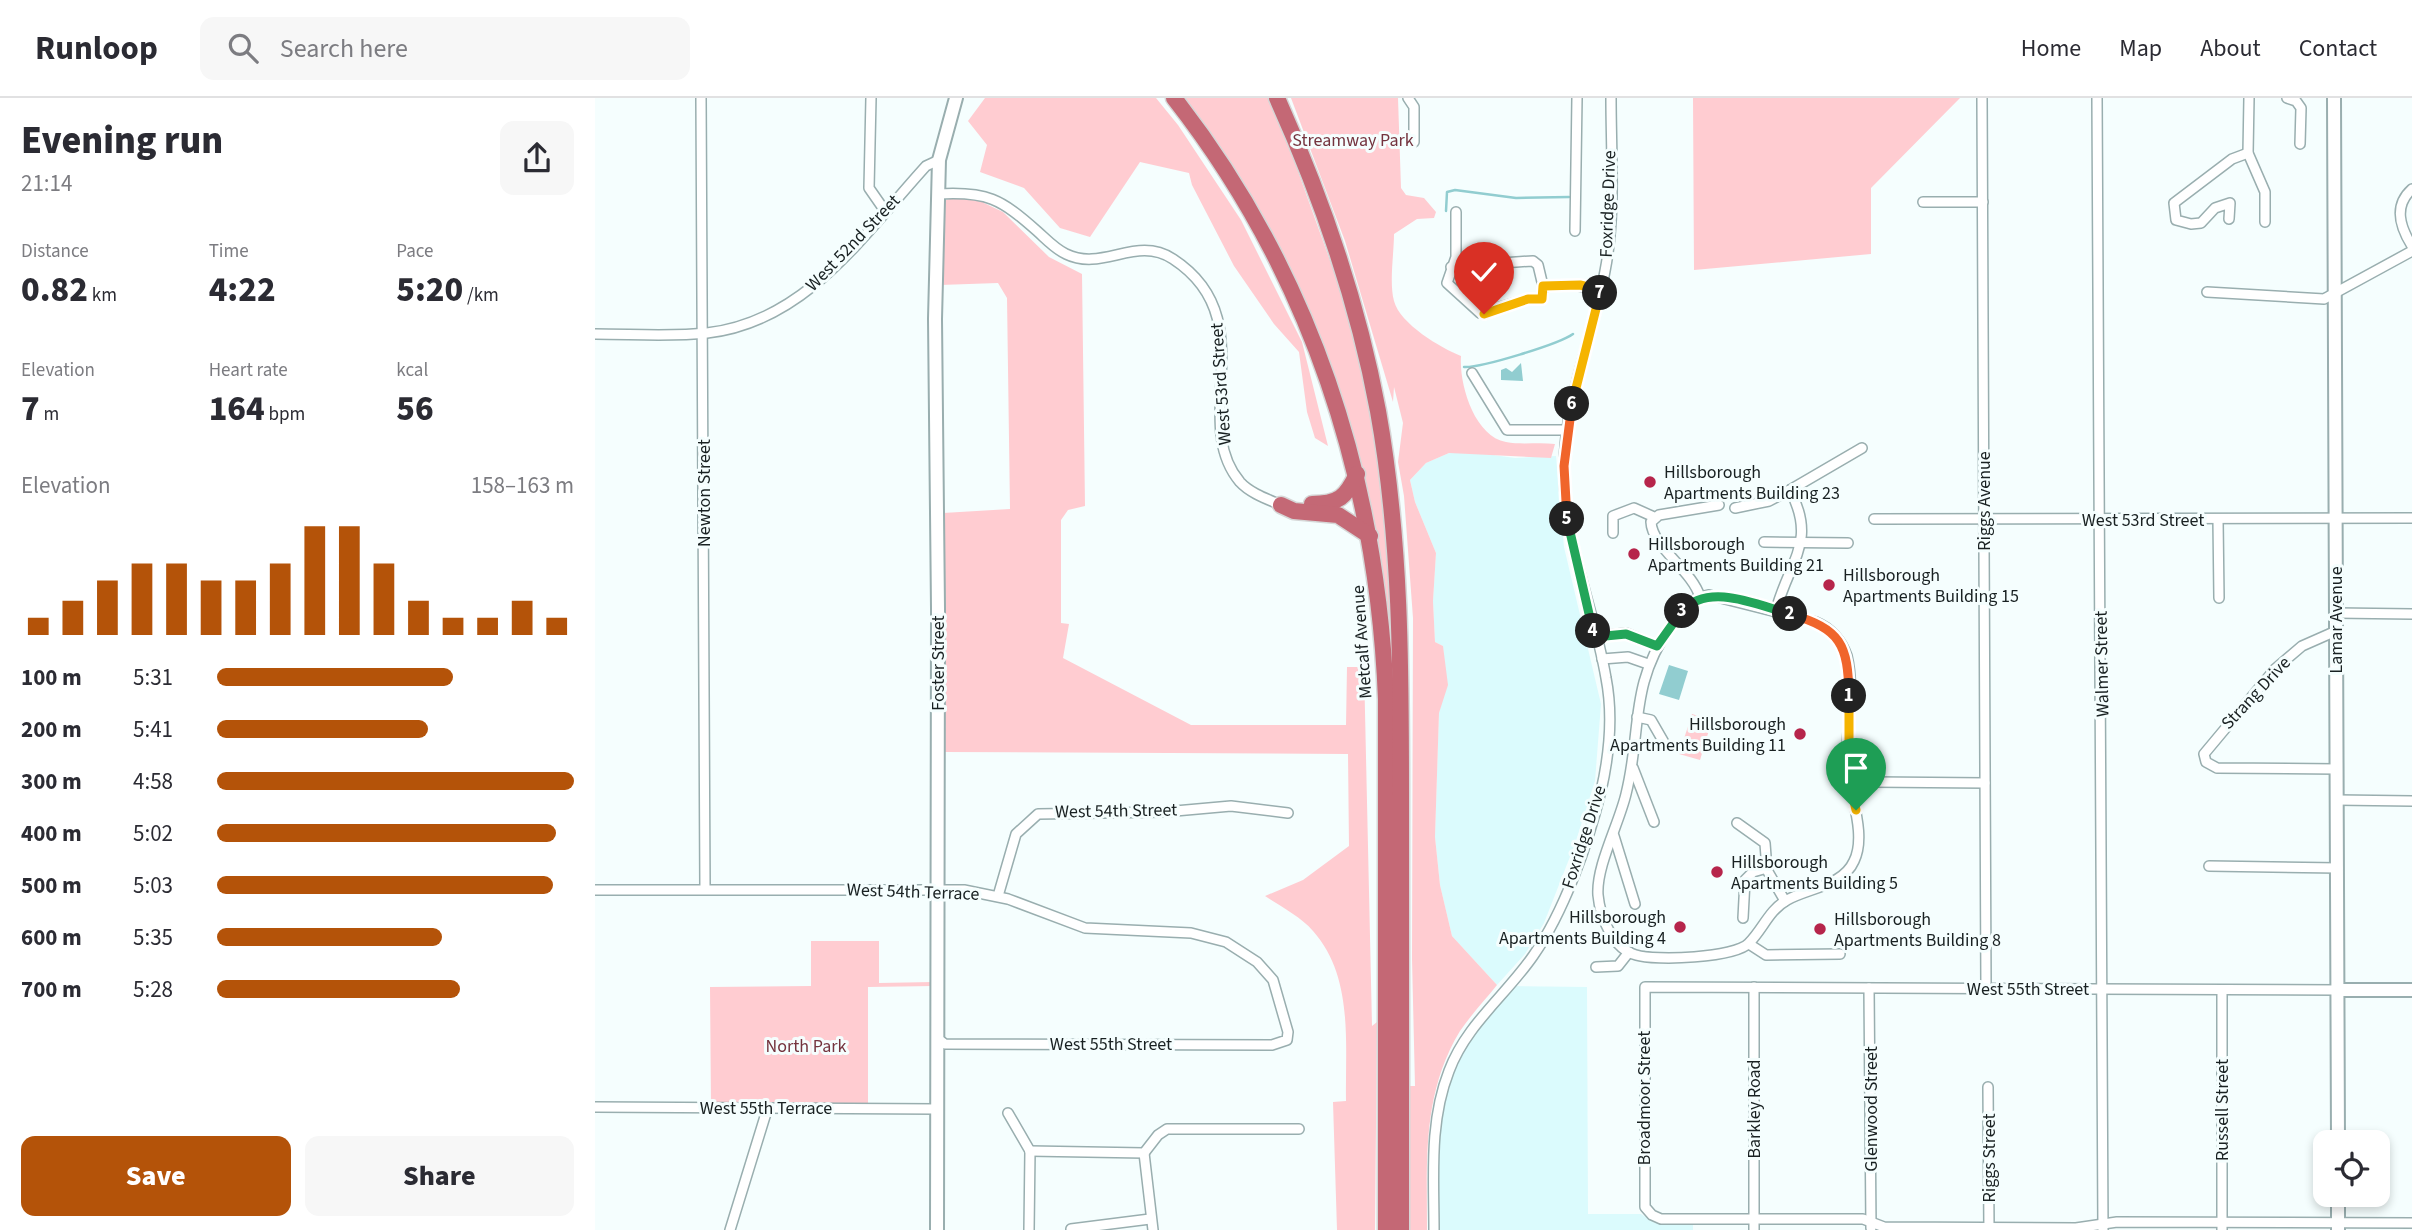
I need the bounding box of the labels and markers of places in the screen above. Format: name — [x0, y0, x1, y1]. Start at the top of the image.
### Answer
pin — [1454, 242, 1514, 314]
pin: 7 — [1583, 276, 1618, 310]
pin: 6 — [1555, 386, 1590, 422]
place label: Hillsborough Apartments Building 23 — [1664, 460, 1840, 506]
marker: Hillsborough Apartments Building 23 — [1642, 474, 1658, 490]
pin: 5 — [1549, 502, 1585, 536]
place label: Hillsborough Apartments Building 21 — [1648, 532, 1824, 578]
marker: Hillsborough Apartments Building 21 — [1626, 546, 1642, 562]
place label: Hillsborough Apartments Building 15 — [1843, 563, 2019, 609]
marker: Hillsborough Apartments Building 15 — [1821, 577, 1837, 593]
pin: 3 — [1665, 594, 1699, 628]
pin: 2 — [1773, 596, 1807, 632]
pin: 4 — [1576, 614, 1611, 648]
pin: 1 — [1831, 678, 1867, 714]
place label: Hillsborough Apartments Building 11 — [1610, 712, 1786, 758]
marker: Hillsborough Apartments Building 11 — [1792, 726, 1808, 742]
pin — [1826, 738, 1886, 810]
place label: Hillsborough Apartments Building 5 — [1731, 850, 1898, 896]
marker: Hillsborough Apartments Building 5 — [1709, 864, 1725, 880]
place label: Hillsborough Apartments Building 4 — [1499, 905, 1666, 951]
place label: Hillsborough Apartments Building 8 — [1834, 907, 2001, 953]
marker: Hillsborough Apartments Building 4 — [1672, 919, 1688, 935]
marker: Hillsborough Apartments Building 8 — [1812, 921, 1828, 937]

